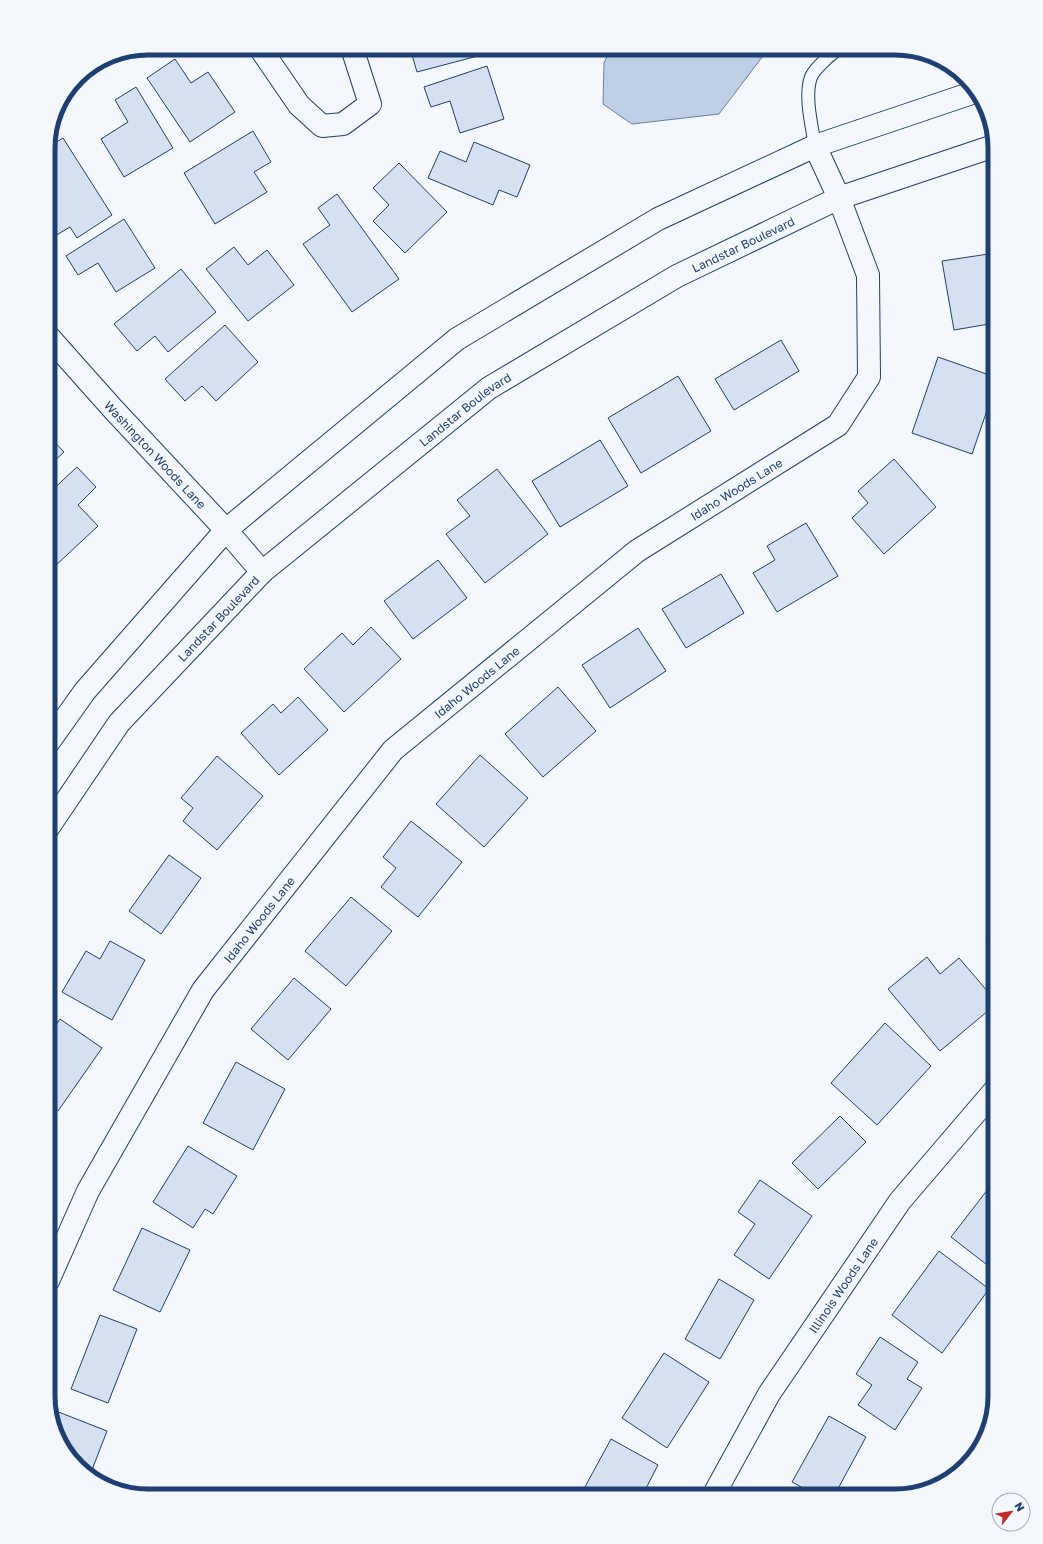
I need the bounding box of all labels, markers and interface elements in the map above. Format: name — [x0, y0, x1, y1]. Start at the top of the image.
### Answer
street label: Landstar Boulevard — [689, 213, 797, 275]
street label: Landstar Boulevard — [416, 369, 514, 449]
street label: Washington Woods Lane — [101, 397, 210, 512]
street label: Idaho Woods Lane — [687, 454, 785, 523]
street label: Landstar Boulevard — [174, 572, 262, 664]
street label: Idaho Woods Lane — [431, 643, 522, 721]
street label: Idaho Woods Lane — [220, 873, 298, 966]
street label: Illinois Woods Lane — [805, 1234, 881, 1336]
north arrow — [991, 1492, 1031, 1532]
text: N — [1012, 1500, 1028, 1514]

